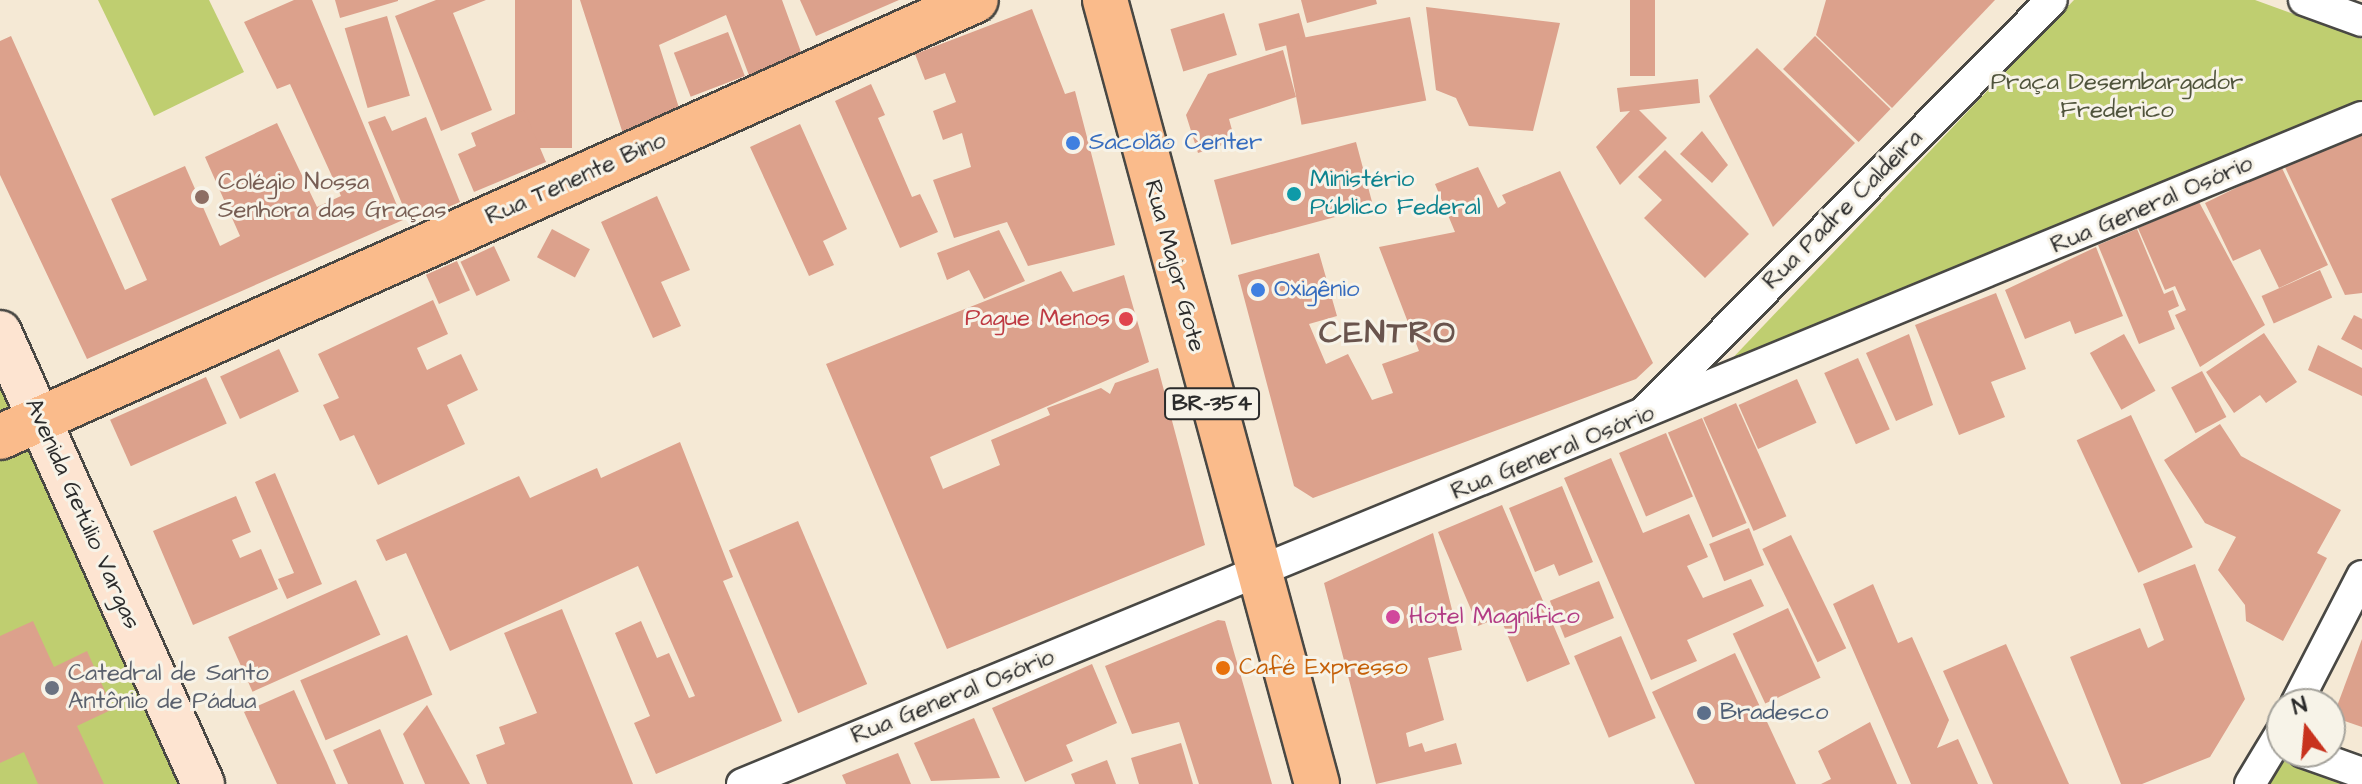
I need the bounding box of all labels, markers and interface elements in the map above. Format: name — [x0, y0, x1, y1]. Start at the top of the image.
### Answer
park label: Praça Desembargador Frederico — [1991, 69, 2243, 125]
street label: Rua Padre Caldeira — [1757, 124, 1929, 296]
street label: Rua Tenente Bino — [481, 126, 671, 232]
place label: Sacolão Center — [1089, 129, 1262, 157]
marker: Sacolão Center — [1064, 134, 1082, 152]
street label: Rua General Osório — [2047, 149, 2257, 261]
place label: Ministério Público Federal — [1310, 166, 1481, 222]
place label: Colégio Nossa Senhora das Graças — [218, 169, 447, 225]
street label: Rua Major Gote — [1137, 177, 1211, 355]
marker: Ministério Público Federal — [1285, 185, 1303, 203]
marker: Colégio Nossa Senhora das Graças — [193, 188, 211, 206]
place label: Oxigênio — [1274, 276, 1360, 304]
marker: Oxigênio — [1249, 281, 1267, 299]
place label: Pague Menos — [965, 305, 1110, 333]
marker: Pague Menos — [1117, 310, 1135, 328]
district label: CENTRO — [1319, 314, 1457, 352]
road number: BR-354 — [1164, 386, 1260, 422]
street label: Avenida Getúlio Vargas — [18, 394, 146, 634]
street label: Rua General Osório — [1447, 399, 1659, 507]
place label: Hotel Magnífico — [1409, 603, 1580, 631]
marker: Hotel Magnífico — [1384, 608, 1402, 626]
street label: Rua General Osório — [847, 643, 1059, 751]
place label: Café Expresso — [1239, 654, 1408, 682]
marker: Café Expresso — [1214, 659, 1232, 677]
place label: Catedral de Santo Antônio de Pádua — [68, 660, 269, 716]
marker: Catedral de Santo Antônio de Pádua — [43, 679, 61, 697]
north arrow — [2266, 688, 2346, 768]
text: N — [2289, 690, 2311, 723]
place label: Bradesco — [1720, 699, 1829, 727]
marker: Bradesco — [1695, 704, 1713, 722]

